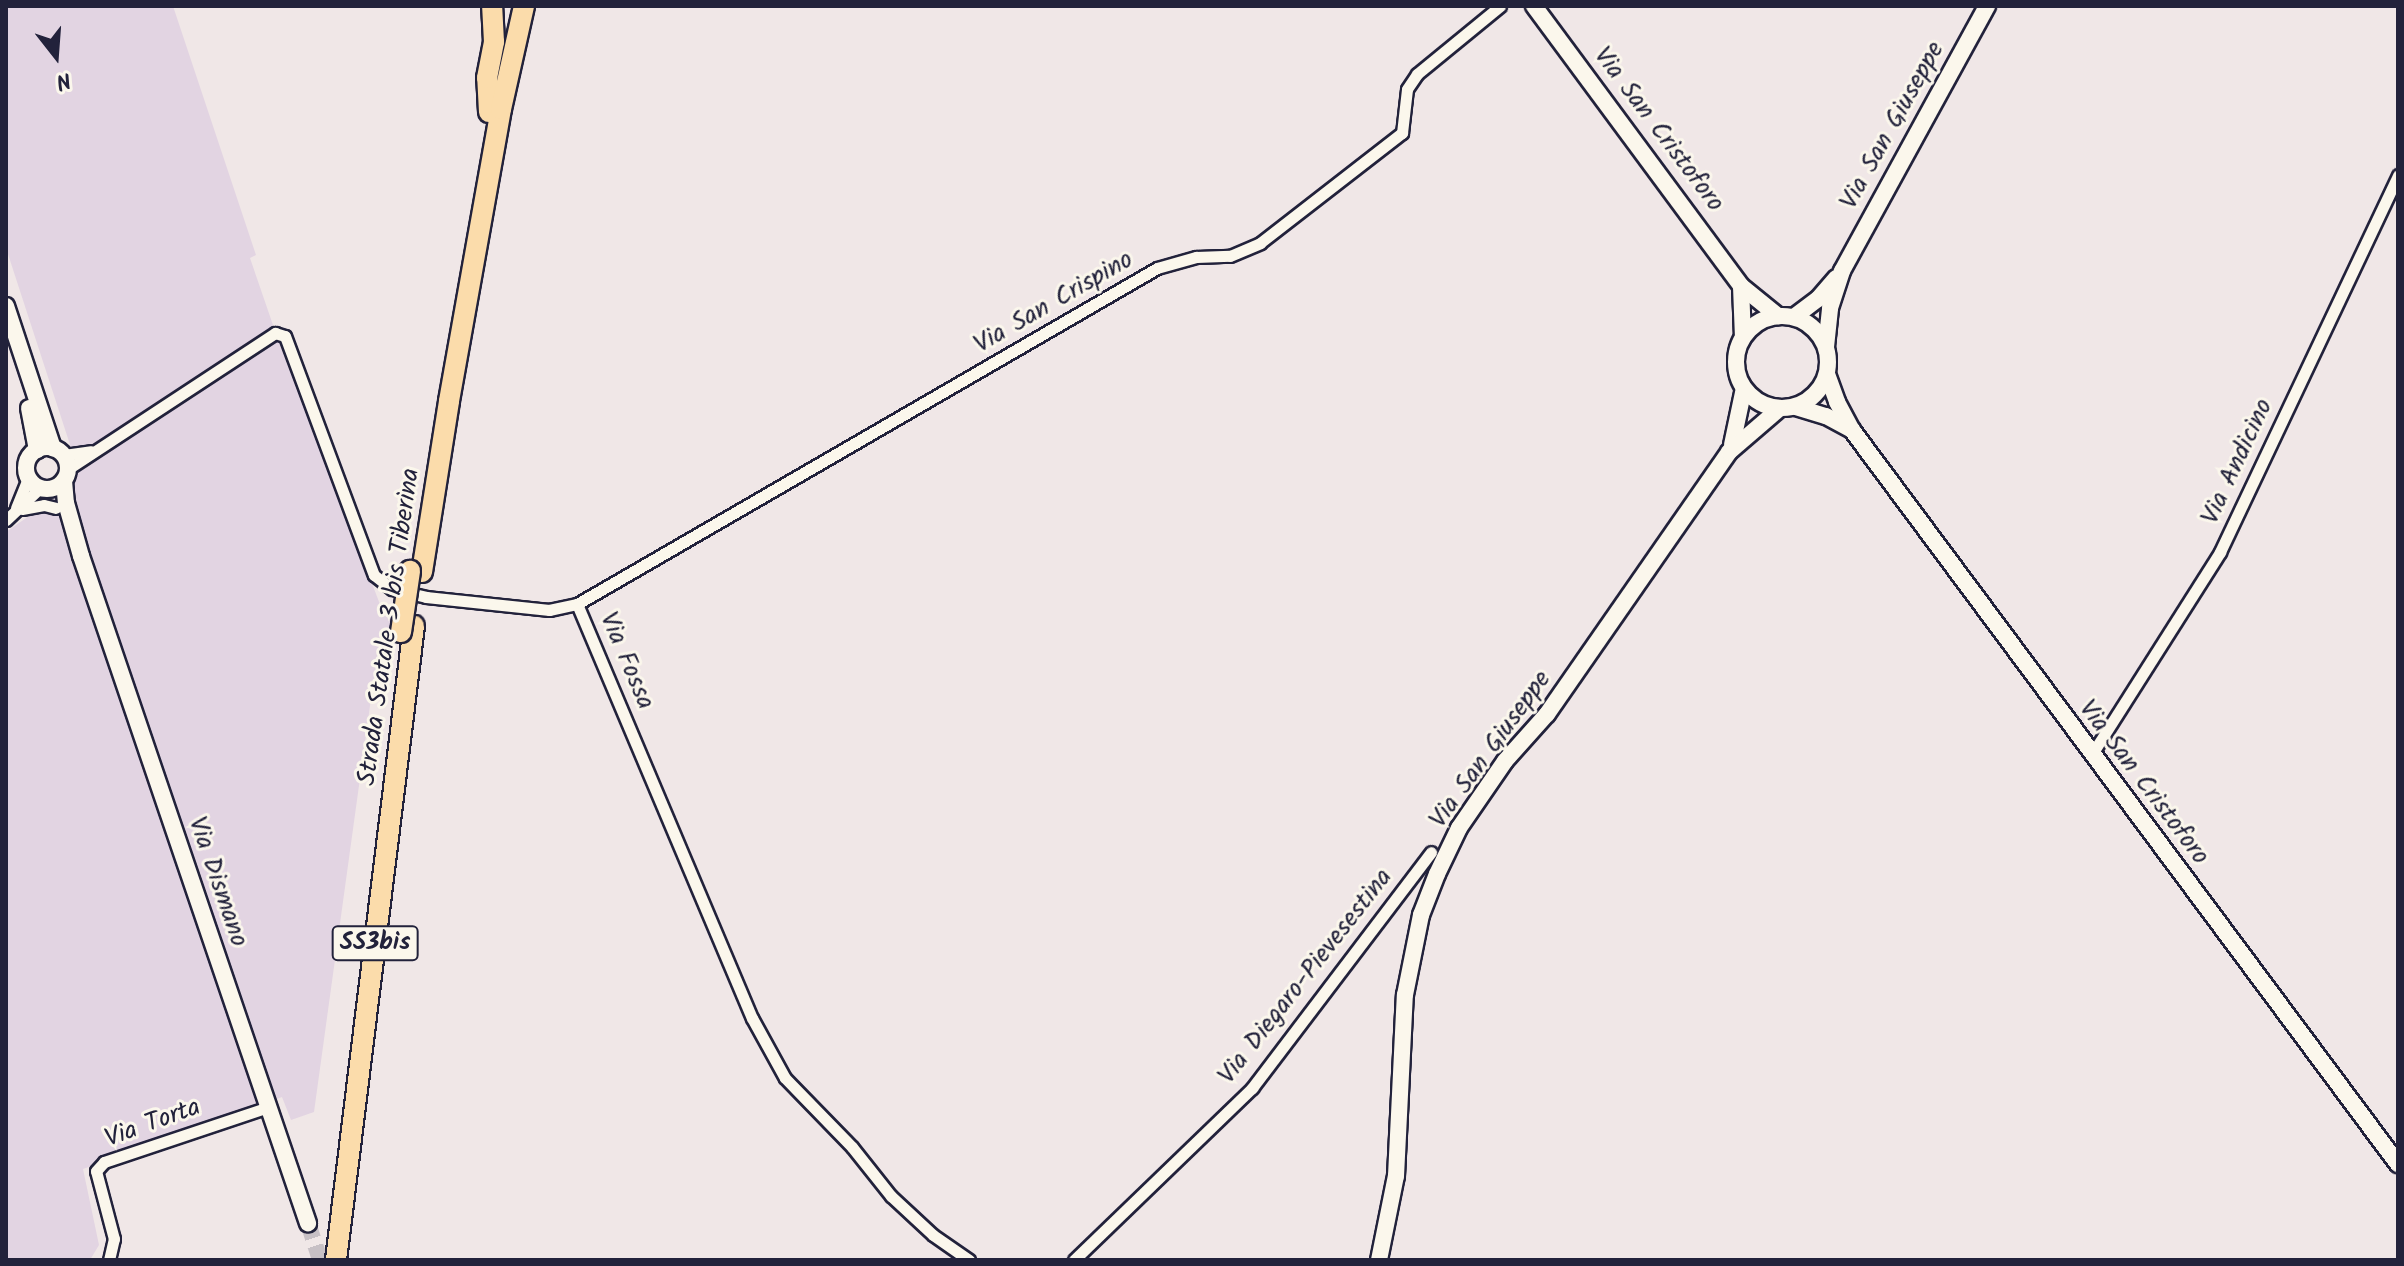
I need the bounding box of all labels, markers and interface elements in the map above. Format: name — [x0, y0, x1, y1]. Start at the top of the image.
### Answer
north arrow — [16, 16, 96, 96]
street label: Via San Giuseppe — [1834, 37, 1952, 215]
street label: Via San Cristoforo — [1586, 41, 1730, 219]
text: N — [51, 61, 75, 98]
street label: Via San Crispino — [969, 245, 1139, 361]
street label: Via Andicino — [2195, 394, 2281, 530]
street label: Strada Statale 3 bis Tiberina — [352, 466, 428, 788]
street label: Via Fossa — [592, 608, 660, 714]
street label: Via San Giuseppe — [1423, 665, 1559, 835]
street label: Via San Cristoforo — [2071, 694, 2215, 872]
street label: Via Dismano — [180, 813, 254, 951]
street label: Via Diegaro-Pievesestina — [1212, 863, 1400, 1091]
road number: SS3bis — [331, 923, 419, 963]
street label: Via Torta — [101, 1092, 205, 1156]

